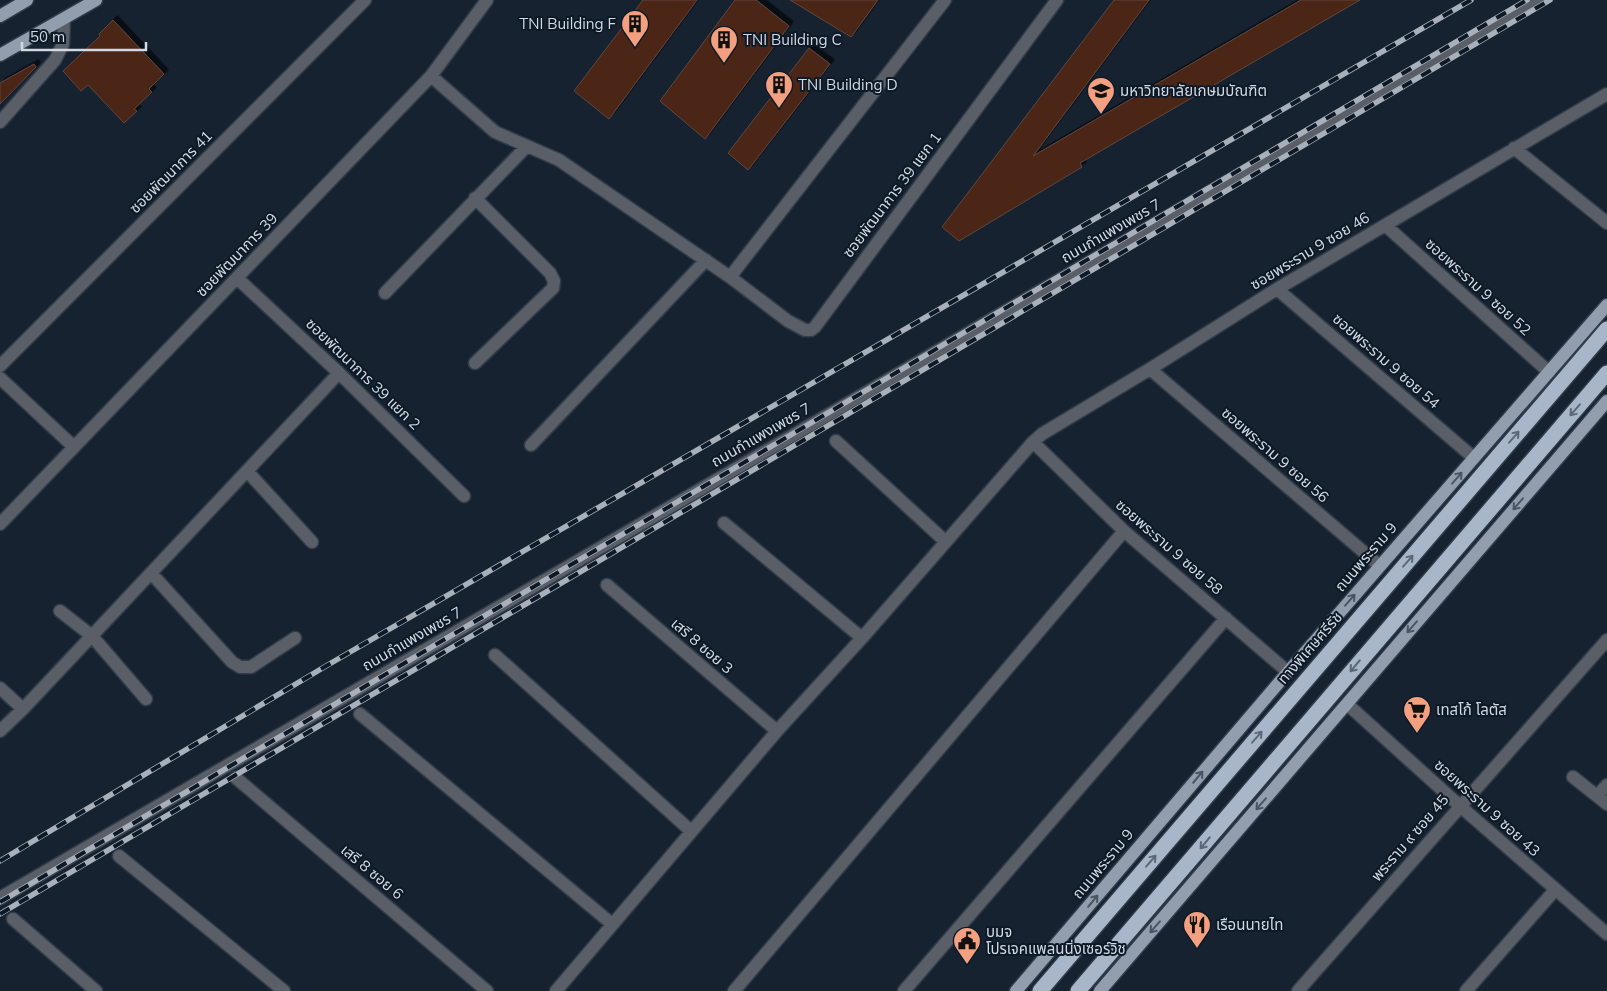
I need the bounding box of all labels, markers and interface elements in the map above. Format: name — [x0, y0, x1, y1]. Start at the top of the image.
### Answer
building icon: TNI Building F — [620, 9, 650, 48]
place label: TNI Building F — [519, 14, 616, 33]
scale bar — [22, 20, 146, 52]
building icon: TNI Building C — [709, 25, 739, 64]
text: 50 m — [30, 27, 65, 46]
place label: TNI Building C — [743, 30, 842, 49]
building icon: TNI Building D — [764, 70, 794, 109]
place label: TNI Building D — [798, 75, 898, 94]
school or university icon: มหาวิทยาลัยเกษมบัณฑิต — [1086, 76, 1116, 115]
place label: มหาวิทยาลัยเกษมบัณฑิต — [1120, 81, 1267, 100]
street label: ซอยพัฒนาการ 41 — [125, 126, 216, 217]
street label: ซอยพัฒนาการ 39 แยก 1 — [838, 128, 945, 261]
street label: ถนนกำแพงเพชร 7 — [1057, 194, 1164, 267]
street label: ซอยพระราม 9 ซอย 46 — [1247, 207, 1373, 294]
street label: ซอยพัฒนาการ 39 — [192, 209, 281, 301]
street label: ซอยพระราม 9 ซอย 52 — [1421, 234, 1535, 339]
street label: ซอยพระราม 9 ซอย 54 — [1329, 309, 1444, 412]
street label: ซอยพัฒนาการ 39 แยก 2 — [302, 314, 425, 433]
street label: ถนนกำแพงเพชร 7 — [707, 398, 814, 471]
street label: ซอยพระราม 9 ซอย 56 — [1218, 403, 1333, 506]
one-way arrow — [1569, 403, 1581, 416]
one-way arrow — [1508, 431, 1519, 444]
one-way arrow — [1451, 472, 1463, 485]
street label: ซอยพระราม 9 ซอย 58 — [1112, 495, 1227, 598]
one-way arrow — [1512, 497, 1524, 510]
street label: ถนนพระราม 9 — [1330, 518, 1401, 595]
one-way arrow — [1402, 555, 1413, 568]
one-way arrow — [1344, 594, 1356, 607]
street label: ถนนกำแพงเพชร 7 — [358, 602, 465, 675]
street label: ทางพิเศษศรีรัช — [1273, 608, 1346, 688]
street label: เสรี 8 ซอย 3 — [667, 614, 737, 678]
one-way arrow — [1407, 620, 1418, 633]
one-way arrow — [1350, 659, 1361, 672]
supermarket icon: เทสโก้ โลตัส — [1402, 695, 1432, 734]
place label: เทสโก้ โลตัส — [1436, 700, 1507, 719]
one-way arrow — [1251, 731, 1263, 744]
street label: ซอยพระราม 9 ซอย 43 — [1430, 755, 1544, 860]
one-way arrow — [1193, 771, 1204, 784]
street label: พระราม ๙ ซอย 45 — [1367, 790, 1452, 885]
one-way arrow — [1255, 797, 1267, 810]
street label: ถนนพระราม 9 — [1068, 825, 1137, 903]
one-way arrow — [1199, 836, 1210, 849]
street label: เสรี 8 ซอย 6 — [337, 840, 407, 903]
one-way arrow — [1145, 855, 1156, 868]
one-way arrow — [1087, 894, 1099, 907]
restaurant icon: เรือนนายไท — [1182, 910, 1212, 949]
place label: เรือนนายไท — [1216, 915, 1283, 934]
one-way arrow — [1150, 920, 1161, 933]
place label: บมจ โปรเจคแพลนนิ่งเซอร์วิช — [986, 922, 1126, 958]
public building icon: บมจ โปรเจคแพลนนิ่งเซอร์วิช — [952, 926, 982, 965]

